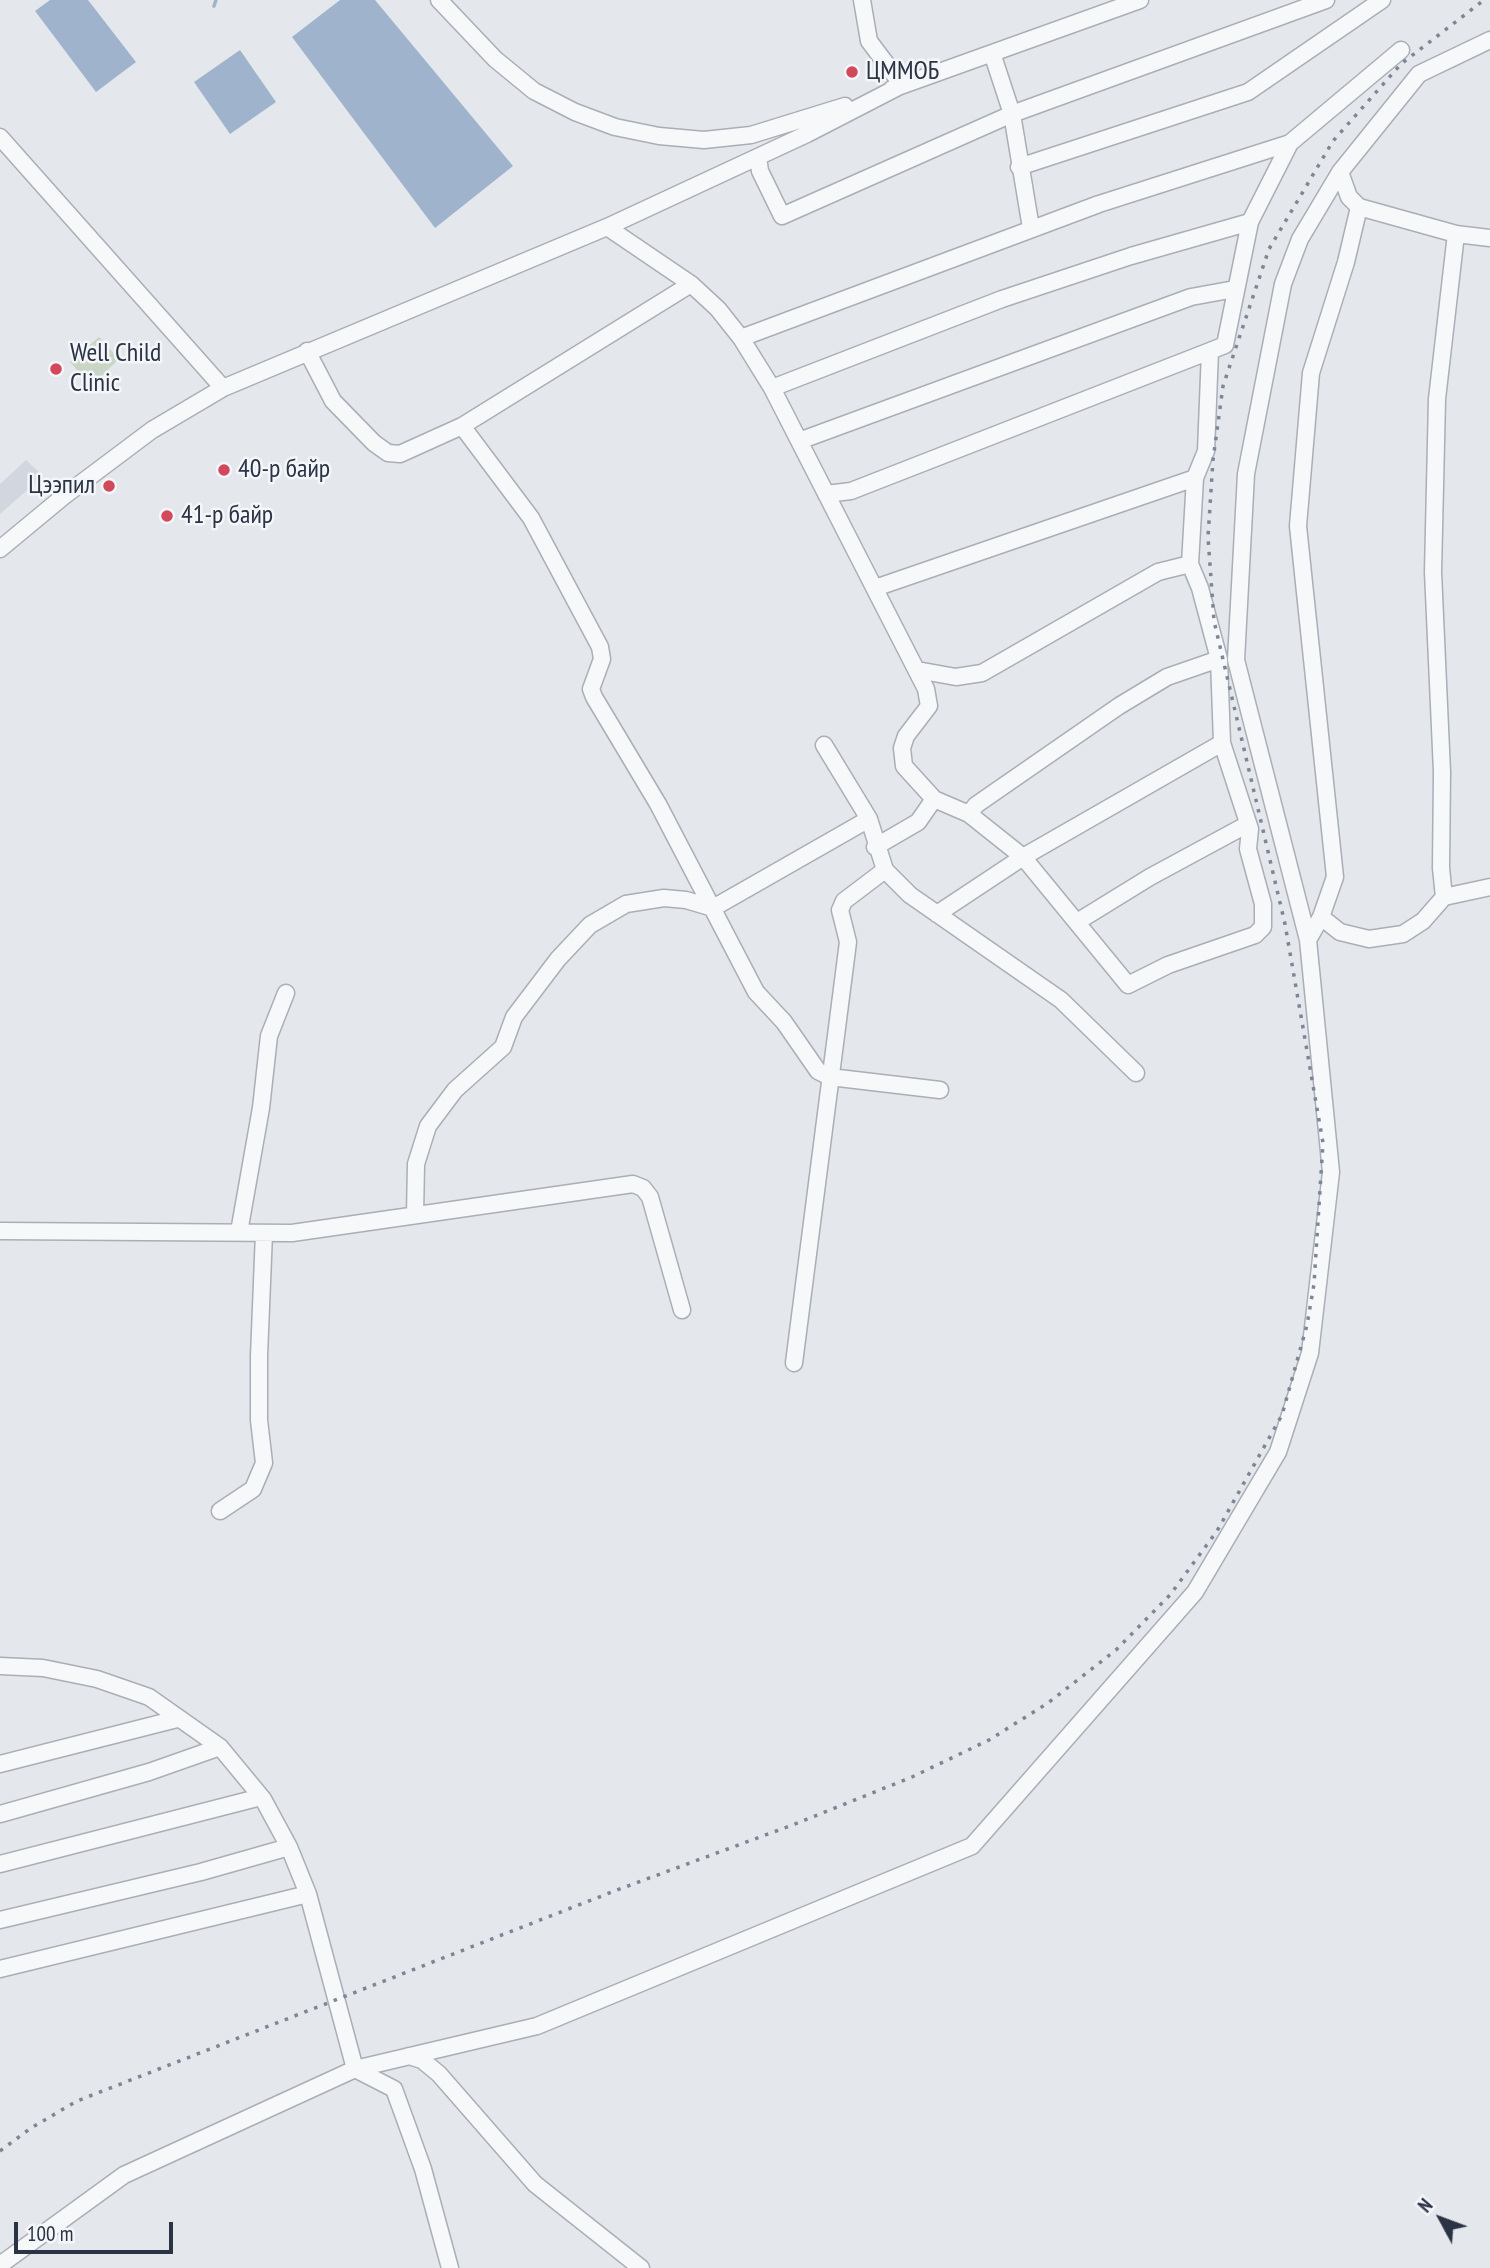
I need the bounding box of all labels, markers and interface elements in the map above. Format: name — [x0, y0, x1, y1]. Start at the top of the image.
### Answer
place label: ЦММОБ — [866, 56, 939, 88]
marker: ЦММОБ — [844, 64, 860, 80]
place label: Well Child Clinic — [70, 338, 161, 400]
marker: Well Child Clinic — [48, 361, 64, 377]
place label: 40-р байр — [238, 454, 330, 486]
marker: 40-р байр — [216, 462, 232, 478]
place label: Цээпил — [28, 470, 95, 502]
marker: Цээпил — [101, 478, 117, 494]
place label: 41-р байр — [181, 500, 273, 532]
marker: 41-р байр — [159, 508, 175, 524]
north arrow — [1406, 2184, 1476, 2254]
text: N — [1413, 2193, 1438, 2217]
scale bar — [18, 2208, 177, 2252]
text: 100 m — [27, 2220, 73, 2247]

